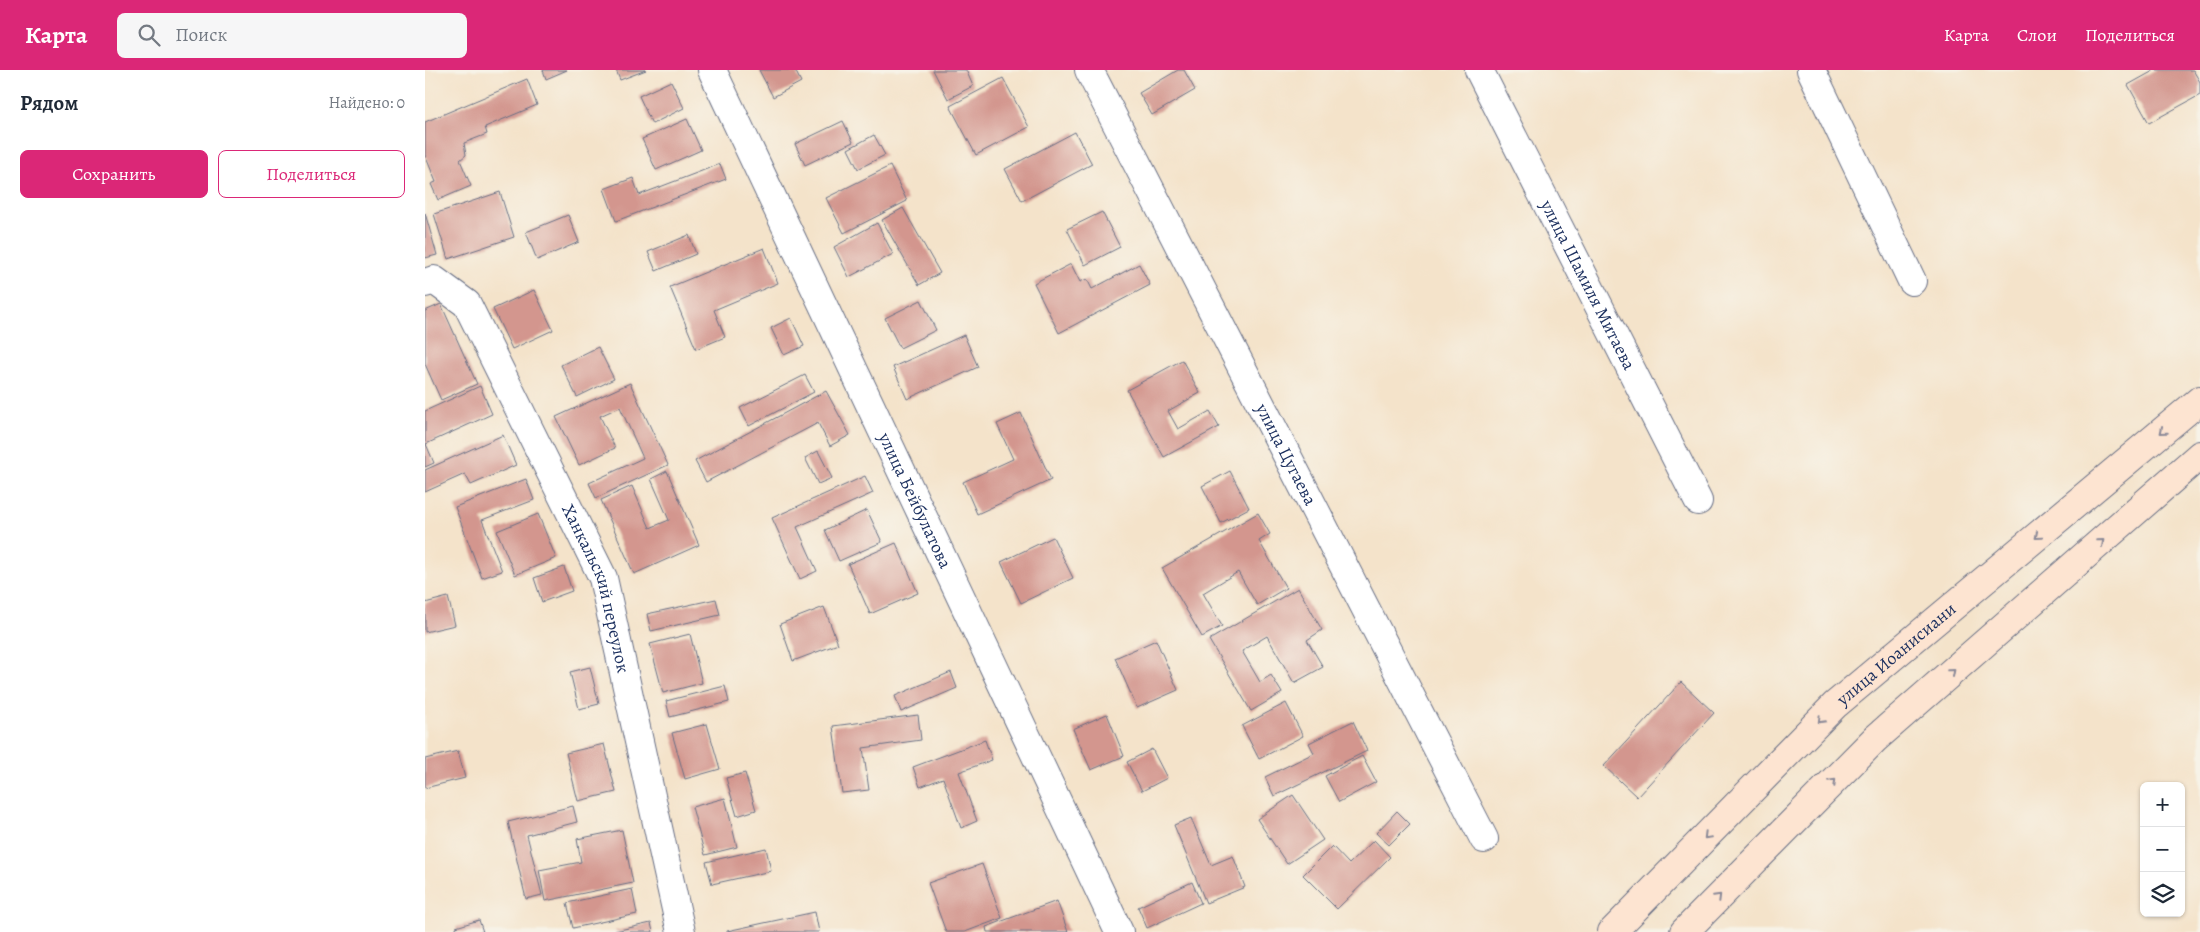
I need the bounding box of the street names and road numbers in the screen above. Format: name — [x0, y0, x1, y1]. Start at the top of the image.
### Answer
street label: улица Шамиля Митаева — [1535, 195, 1642, 375]
street label: улица Цугаева — [1250, 398, 1323, 510]
street label: улица Бейбулатова — [872, 428, 958, 573]
street label: Ханкальский переулок — [556, 500, 636, 675]
street label: улица Иоанисиани — [1831, 597, 1961, 711]

